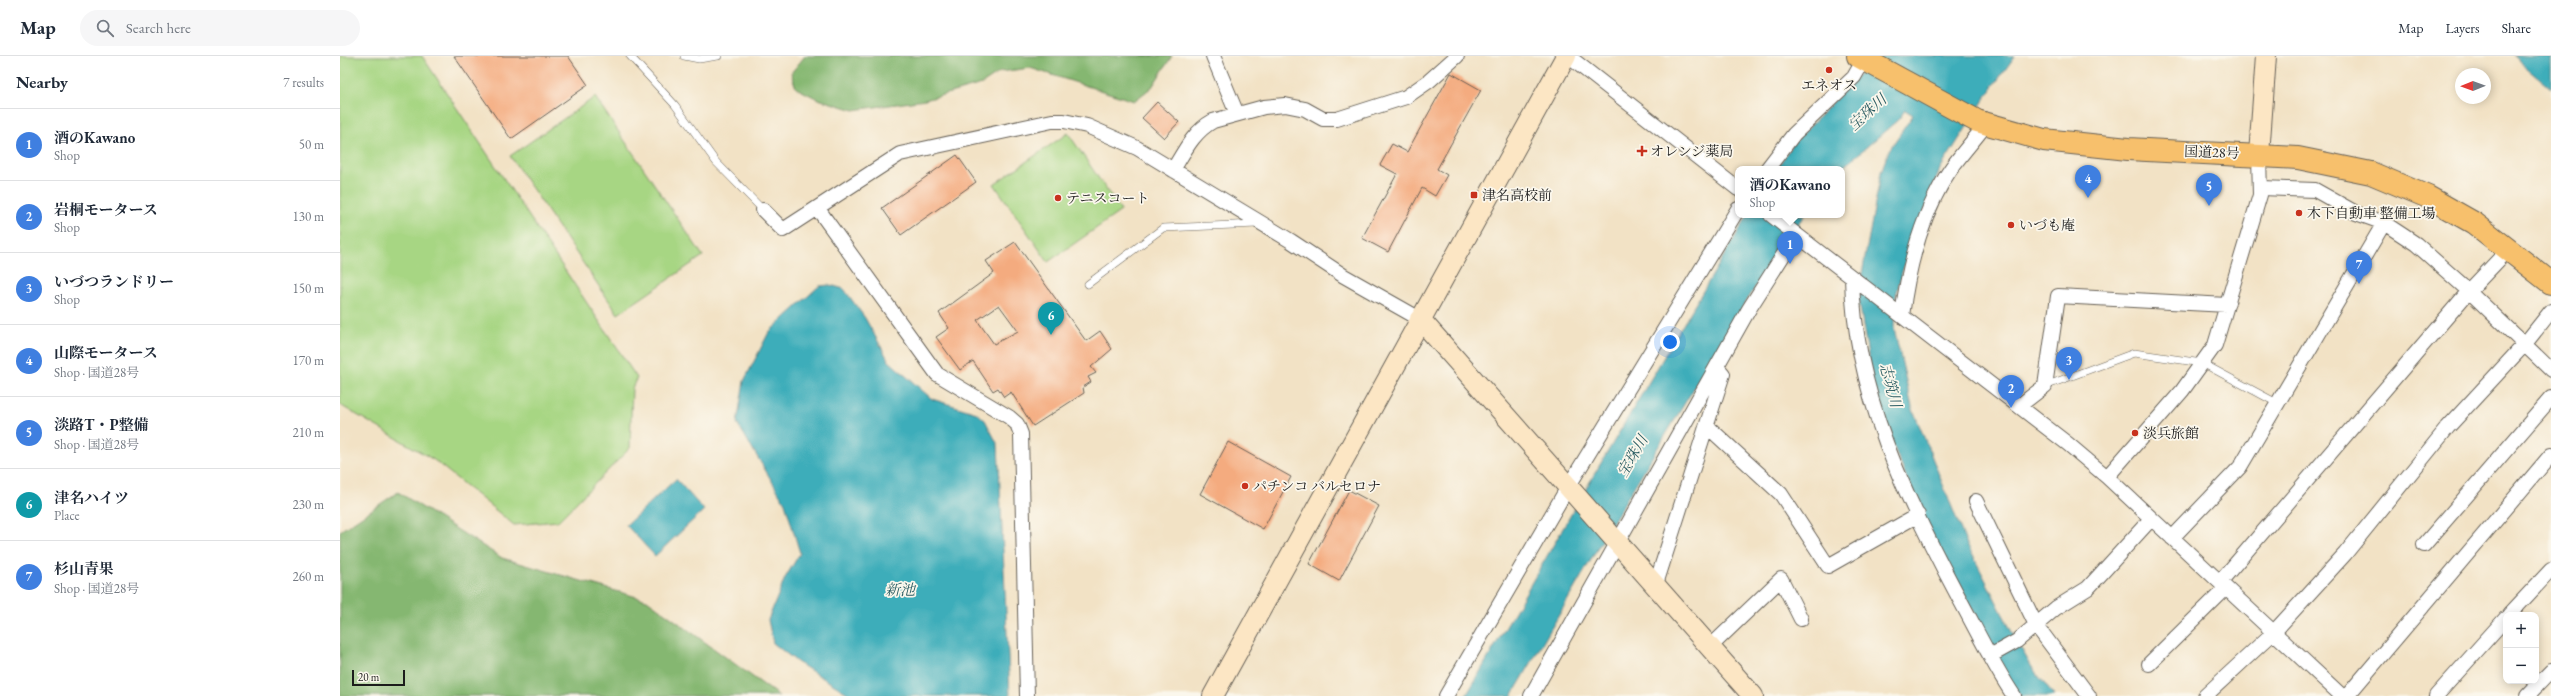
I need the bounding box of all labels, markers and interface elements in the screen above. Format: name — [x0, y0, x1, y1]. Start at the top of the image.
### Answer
search box — [80, 10, 360, 46]
text: Map — [20, 15, 56, 40]
icon: search — [94, 17, 116, 39]
text: Search here — [126, 18, 191, 37]
text: Map — [2398, 19, 2423, 37]
text: Layers — [2445, 19, 2480, 37]
text: Share — [2502, 19, 2531, 37]
marker: エネオス — [1824, 65, 1834, 75]
north arrow — [2455, 68, 2491, 104]
text: Nearby — [16, 71, 68, 93]
text: 7 results — [283, 74, 324, 91]
place label: エネオス — [1801, 76, 1857, 94]
water label: 宝珠川 — [1844, 89, 1892, 134]
text: 酒のKawano — [54, 128, 135, 147]
text: 1 — [26, 136, 32, 153]
text: 50 m — [299, 136, 324, 153]
place label: オレンジ薬局 — [1650, 142, 1733, 160]
street label: 国道28号 — [2184, 142, 2240, 162]
marker: オレンジ薬局 — [1637, 146, 1647, 156]
text: Shop — [54, 147, 80, 164]
pin: 4 — [2075, 165, 2101, 198]
popup — [1735, 166, 1845, 218]
pin: 5 — [2196, 173, 2222, 206]
text: 酒のKawano — [1749, 175, 1831, 194]
place label: 津名高校前 — [1482, 186, 1552, 204]
place label: テニスコート — [1066, 189, 1149, 207]
marker: 津名高校前 — [1469, 190, 1479, 200]
marker: テニスコート — [1053, 193, 1063, 203]
text: Shop — [1749, 194, 1775, 211]
text: 岩桐モータース — [54, 200, 158, 219]
place label: 木下自動車 整備工場 — [2307, 204, 2436, 222]
text: 2 — [26, 208, 32, 225]
text: 130 m — [293, 208, 324, 225]
marker: 木下自動車 整備工場 — [2294, 208, 2304, 218]
place label: いづも庵 — [2019, 216, 2075, 234]
text: Shop — [54, 219, 80, 236]
marker: いづも庵 — [2006, 220, 2016, 230]
pin: 1 — [1777, 231, 1803, 264]
pin: 7 — [2346, 251, 2372, 284]
text: いづつランドリー — [54, 272, 174, 291]
text: 3 — [26, 280, 32, 297]
text: 150 m — [293, 280, 324, 297]
text: Shop — [54, 291, 80, 308]
pin: 6 — [1038, 302, 1064, 335]
your location — [1660, 332, 1680, 352]
text: 山際モータース — [54, 343, 158, 362]
pin: 3 — [2056, 347, 2082, 380]
text: 4 — [26, 352, 32, 369]
text: 170 m — [293, 352, 324, 369]
water label: 志筑川 — [1876, 361, 1907, 411]
text: Shop · 国道28号 — [54, 364, 139, 381]
pin: 2 — [1998, 375, 2024, 408]
text: 淡路T・P整備 — [54, 415, 149, 434]
text: 5 — [26, 424, 32, 441]
text: 210 m — [293, 424, 324, 441]
place label: 淡兵旅館 — [2143, 424, 2199, 442]
marker: 淡兵旅館 — [2130, 428, 2140, 438]
water label: 宝珠川 — [1613, 430, 1652, 480]
text: Shop · 国道28号 — [54, 436, 139, 453]
place label: パチンコ バルセロナ — [1253, 477, 1381, 495]
marker: パチンコ バルセロナ — [1240, 481, 1250, 491]
text: 津名ハイツ — [54, 488, 129, 507]
text: 6 — [26, 496, 32, 513]
text: 230 m — [293, 496, 324, 513]
text: Place — [54, 507, 80, 524]
text: 杉山青果 — [54, 559, 114, 578]
text: 7 — [26, 568, 32, 585]
text: 260 m — [293, 568, 324, 585]
text: Shop · 国道28号 — [54, 580, 139, 597]
water label: 新池 — [885, 580, 917, 599]
map controls — [2503, 612, 2539, 684]
button: + — [2503, 612, 2539, 648]
button: − — [2503, 648, 2539, 684]
scale bar — [352, 668, 405, 687]
text: 20 m — [358, 670, 379, 684]

